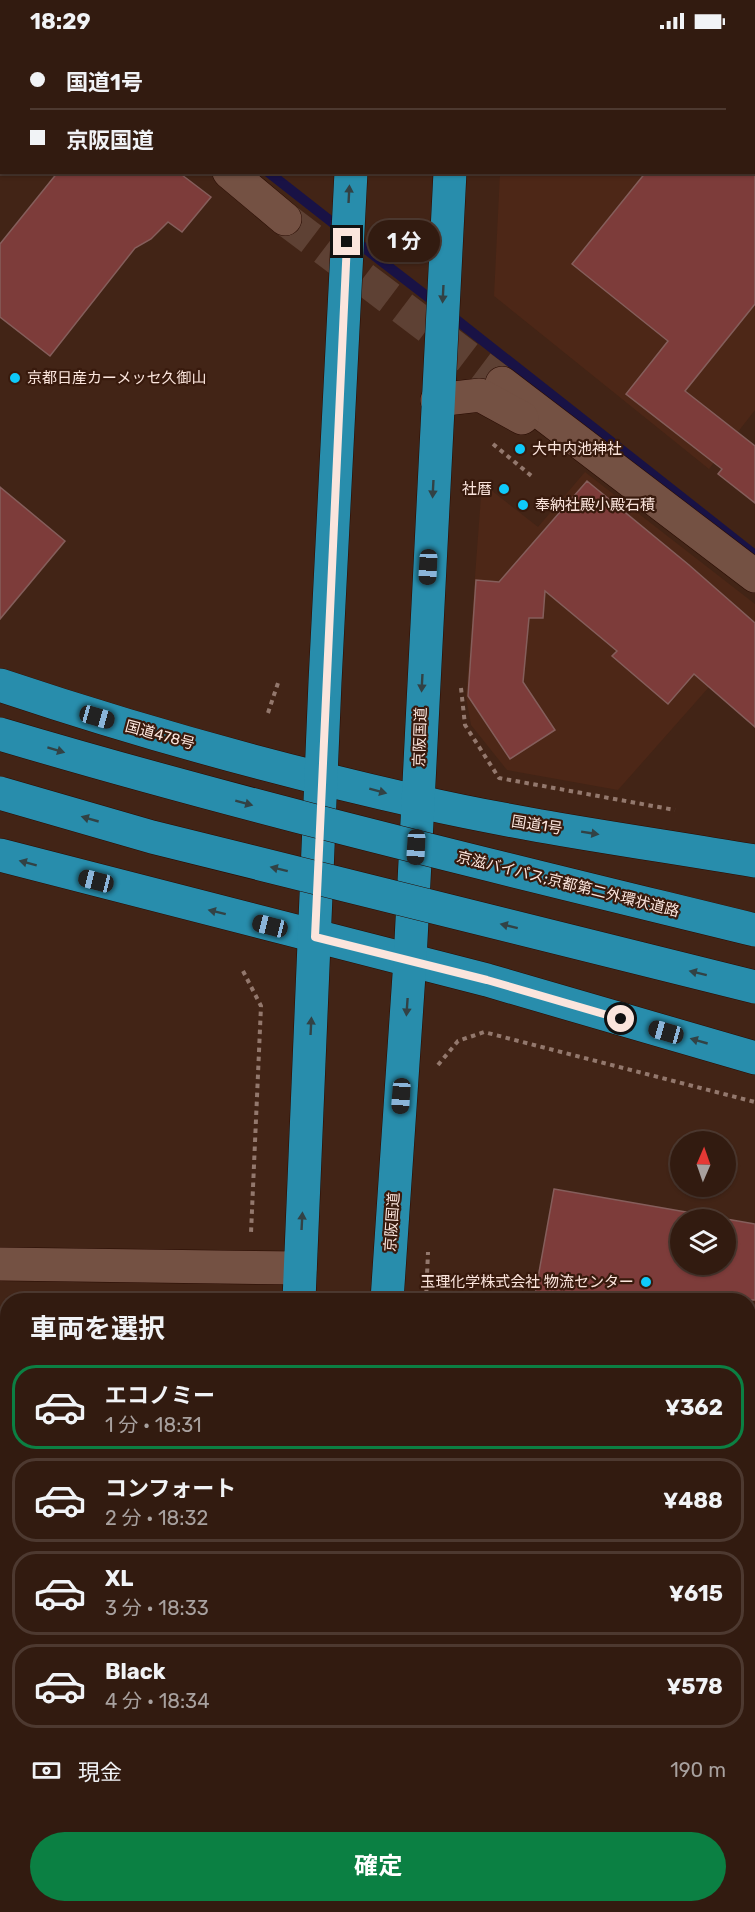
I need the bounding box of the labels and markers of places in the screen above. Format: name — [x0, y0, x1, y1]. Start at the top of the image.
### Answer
place label: 京都日産カーメッセ久御山 — [27, 369, 206, 387]
marker: 京都日産カーメッセ久御山 — [8, 371, 22, 385]
place label: 大中内池神社 — [532, 440, 622, 458]
marker: 大中内池神社 — [513, 442, 527, 456]
place label: 社暦 — [462, 480, 492, 498]
marker: 社暦 — [497, 482, 511, 496]
place label: 奉納社殿小殿石積 — [535, 496, 655, 514]
marker: 奉納社殿小殿石積 — [516, 498, 530, 512]
place label: 玉理化学株式会社 物流センター — [420, 1273, 634, 1291]
marker: 玉理化学株式会社 物流センター — [639, 1275, 653, 1289]

